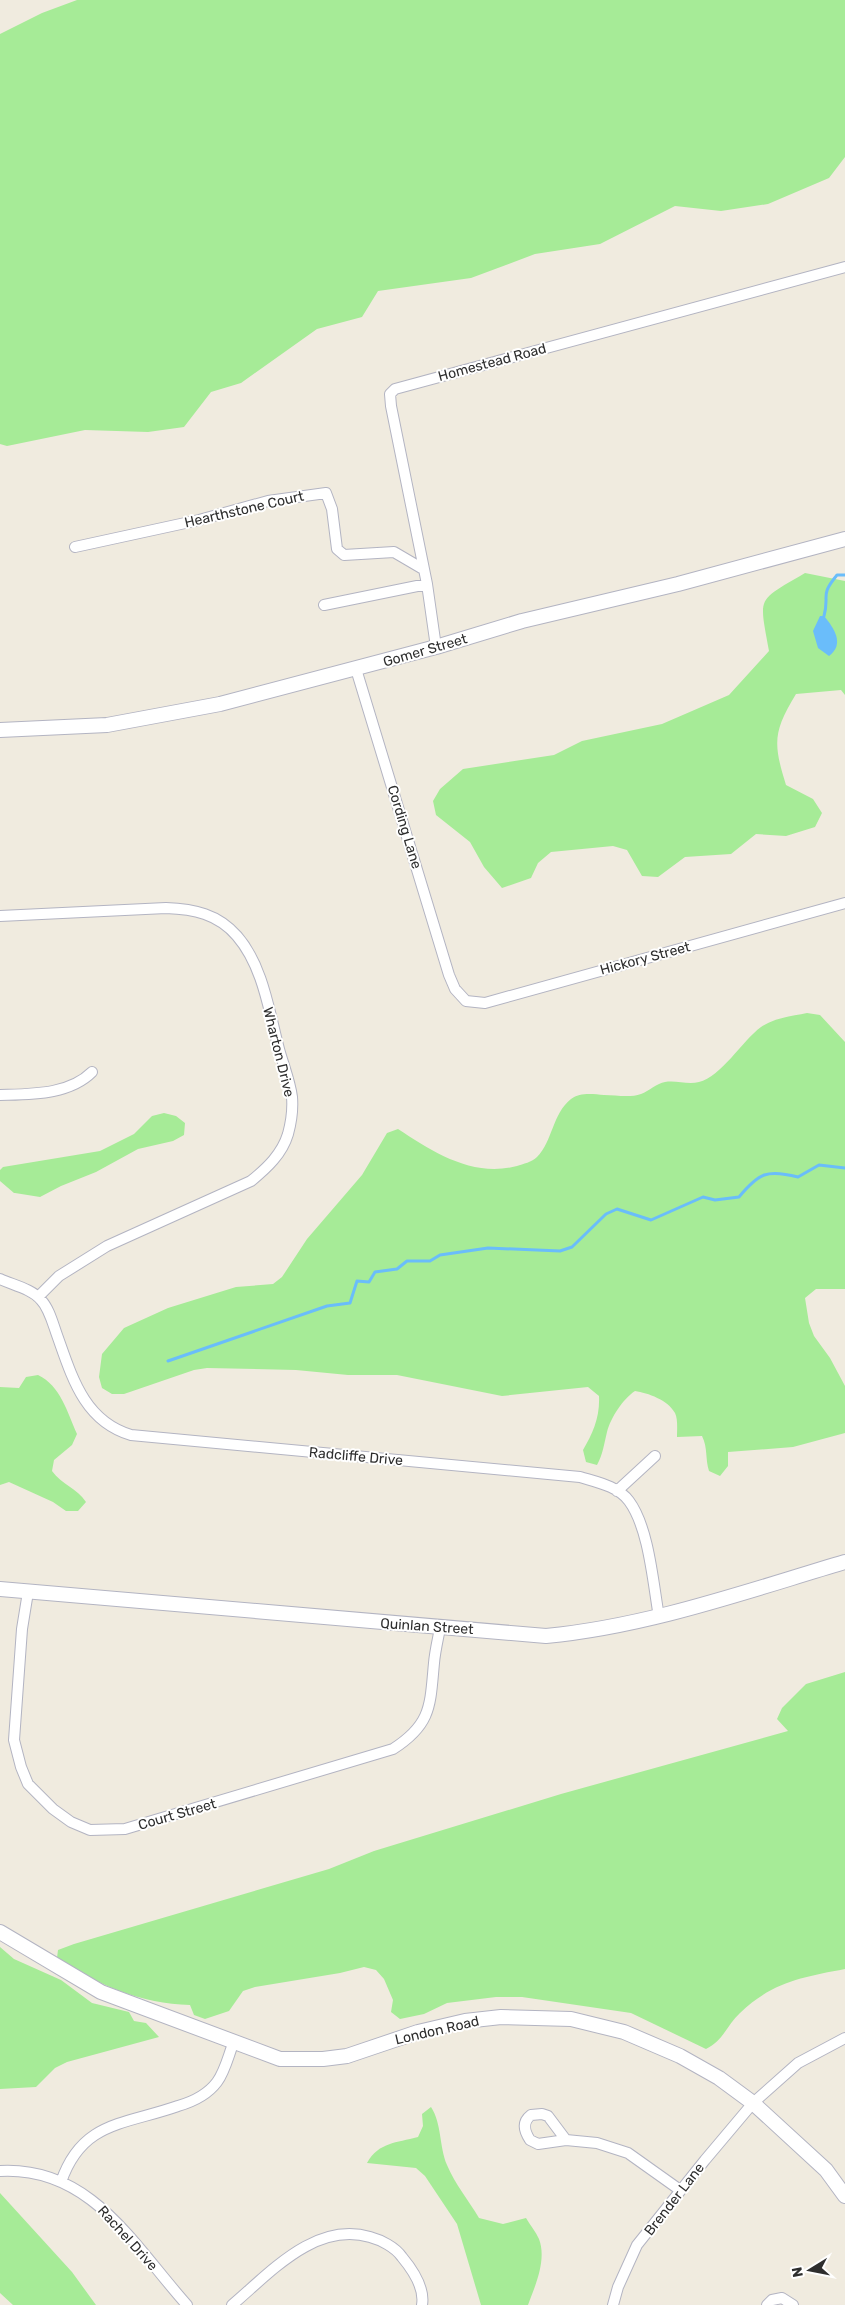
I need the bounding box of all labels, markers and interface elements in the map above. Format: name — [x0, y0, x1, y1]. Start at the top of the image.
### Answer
street label: Homestead Road — [436, 340, 548, 385]
street label: Hearthstone Court — [183, 487, 306, 531]
street label: Gomer Street — [381, 630, 470, 671]
street label: Cording Lane — [384, 783, 425, 871]
street label: Hickory Street — [598, 938, 693, 979]
street label: Wharton Drive — [259, 1005, 298, 1099]
street label: Radcliffe Drive — [308, 1444, 404, 1469]
street label: Quinlan Street — [380, 1615, 475, 1638]
street label: Court Street — [136, 1795, 219, 1834]
street label: London Road — [393, 2013, 481, 2048]
street label: Brender Lane — [641, 2160, 708, 2239]
street label: Rachel Drive — [94, 2202, 161, 2274]
north arrow — [785, 2245, 835, 2295]
text: N — [788, 2266, 807, 2279]

